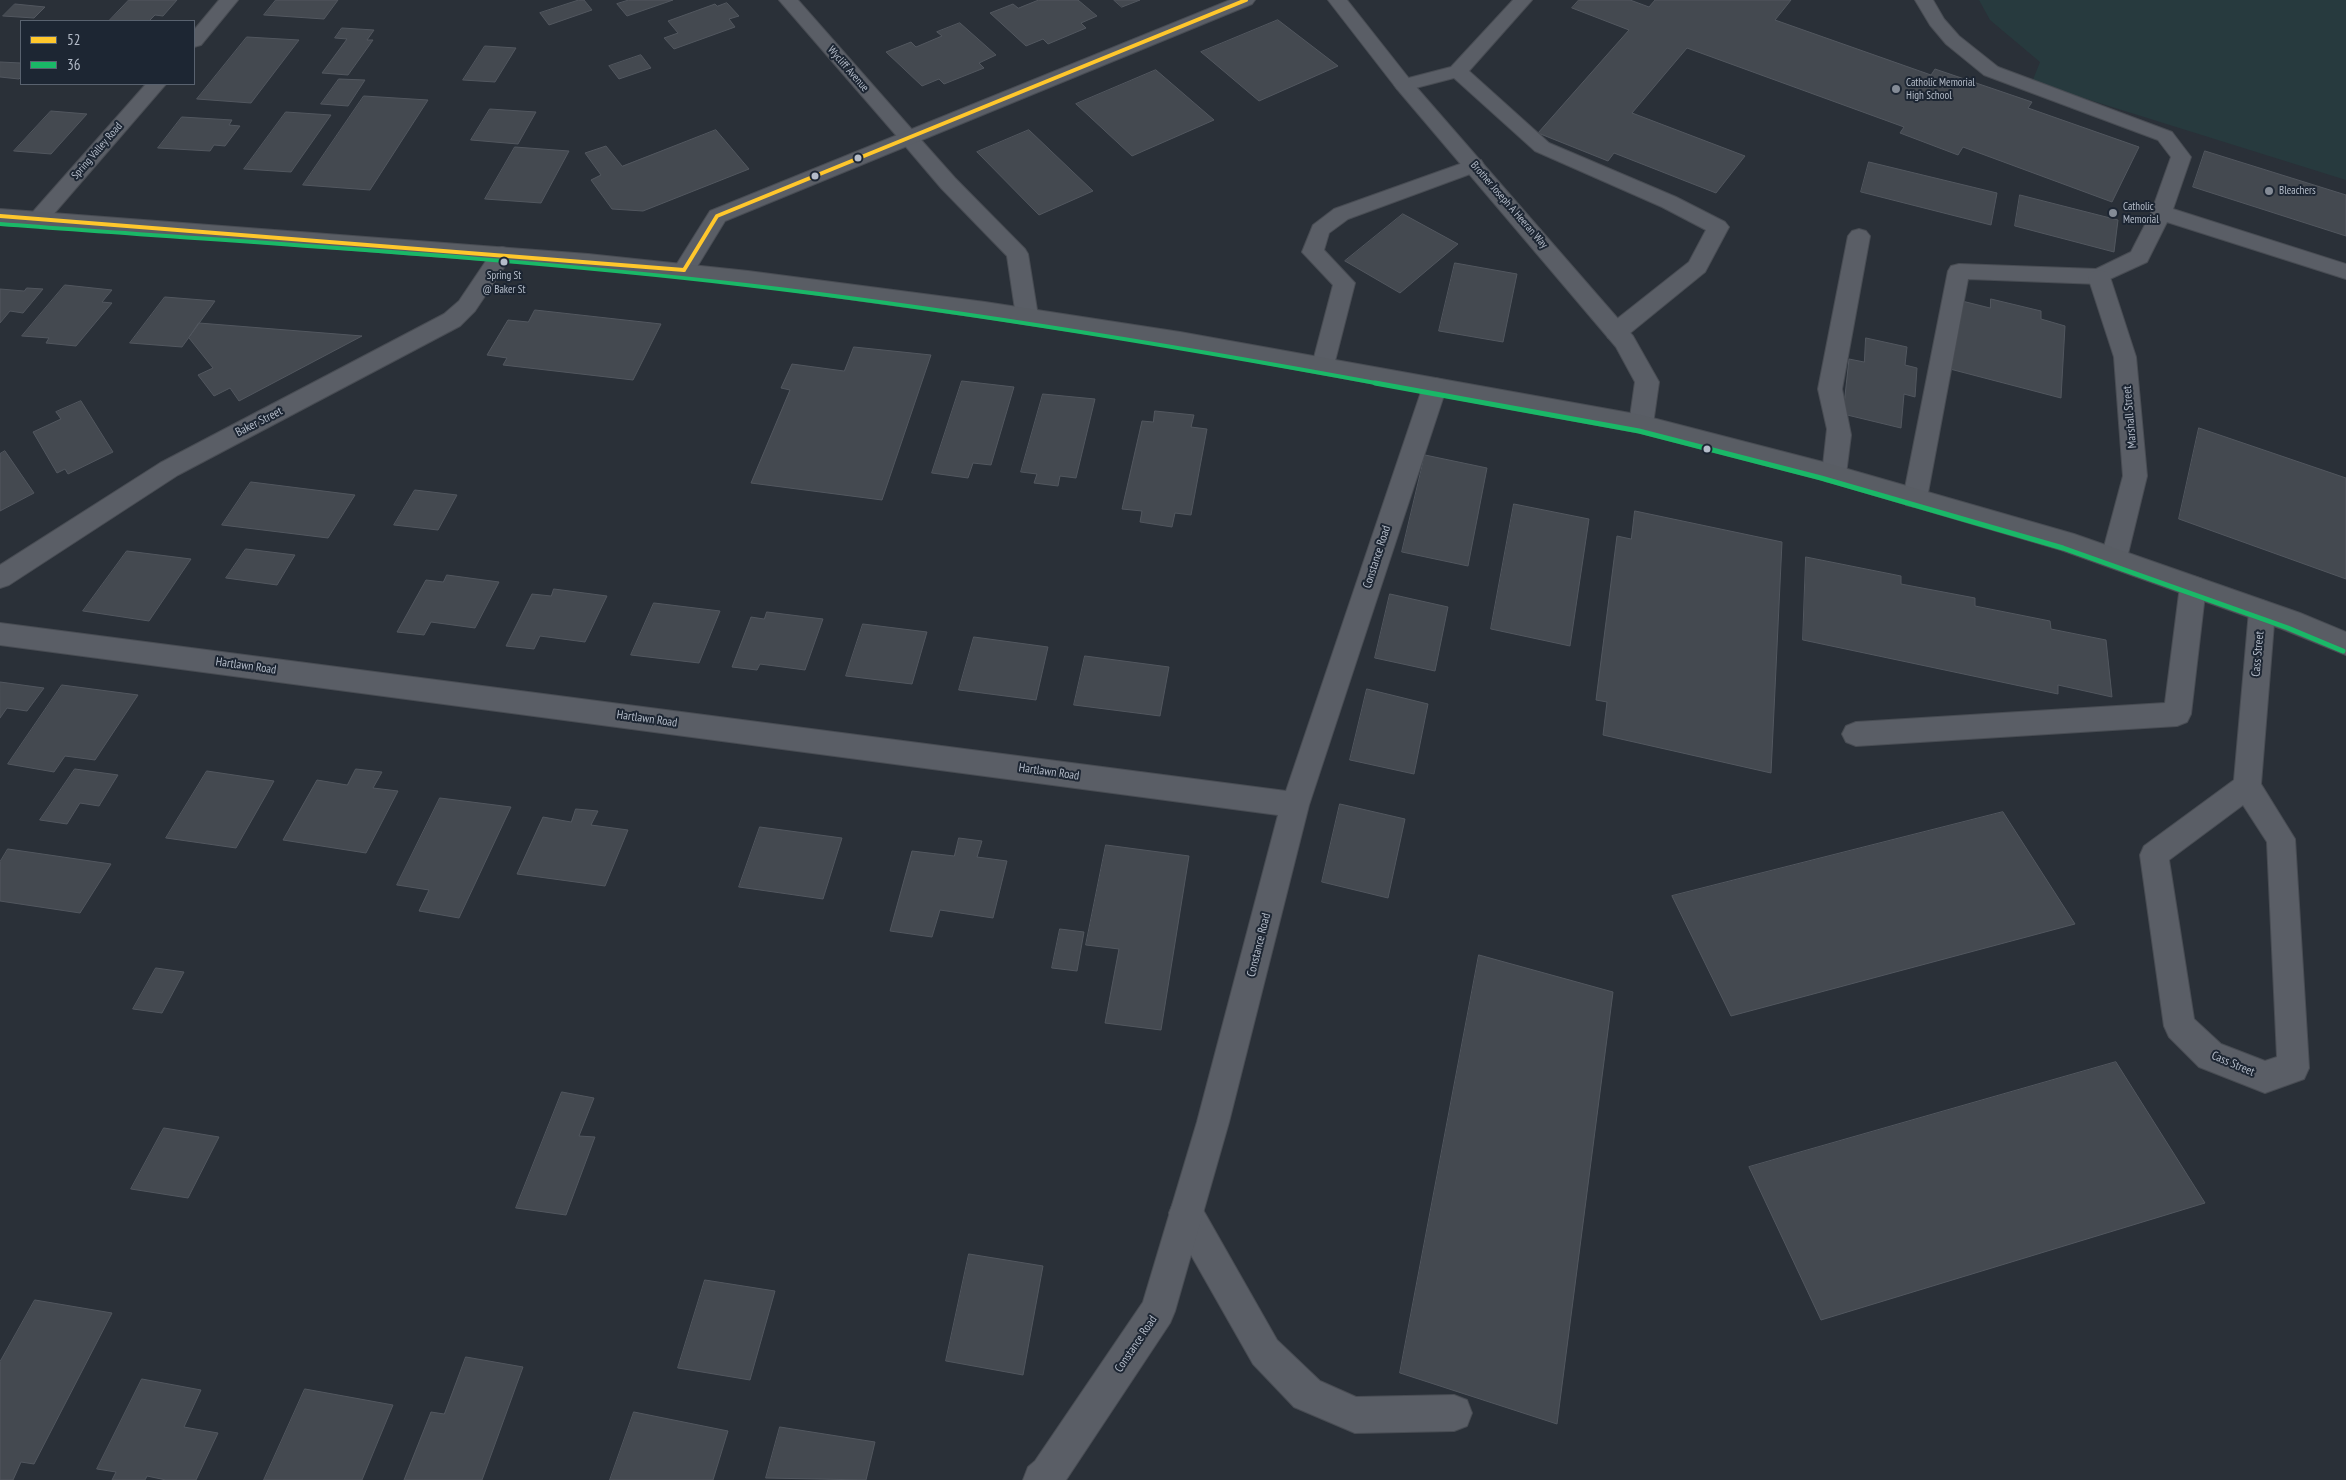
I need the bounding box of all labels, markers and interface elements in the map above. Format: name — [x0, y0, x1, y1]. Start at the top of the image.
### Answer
legend — [20, 20, 195, 85]
text: 52 — [67, 30, 81, 49]
street label: Wycliff Avenue — [825, 44, 871, 94]
text: 36 — [67, 55, 81, 74]
place label: Catholic Memorial High School — [1906, 76, 1975, 102]
marker: Catholic Memorial High School — [1890, 83, 1902, 95]
street label: Spring Valley Road — [69, 120, 125, 182]
unlabelled marker — [853, 153, 863, 163]
street label: Brother Joseph A Heeran Way — [1468, 159, 1550, 251]
unlabelled marker — [810, 171, 820, 181]
place label: Bleachers — [2279, 184, 2316, 198]
marker: Bleachers — [2263, 185, 2275, 197]
place label: Catholic Memorial — [2123, 200, 2159, 226]
marker: Catholic Memorial — [2107, 207, 2119, 219]
marker: Spring St @ Baker St — [499, 257, 509, 267]
place label: Spring St @ Baker St — [482, 269, 526, 295]
street label: Marshall Street — [2120, 385, 2140, 449]
street label: Baker Street — [233, 404, 285, 440]
unlabelled marker — [1702, 444, 1712, 454]
street label: Constance Road — [1360, 524, 1394, 590]
street label: Cass Street — [2249, 631, 2267, 677]
street label: Hartlawn Road — [215, 655, 277, 677]
street label: Hartlawn Road — [616, 708, 678, 730]
street label: Hartlawn Road — [1018, 761, 1080, 783]
street label: Constance Road — [1244, 912, 1274, 978]
street label: Cass Street — [2209, 1048, 2257, 1080]
street label: Constance Road — [1112, 1313, 1160, 1375]

